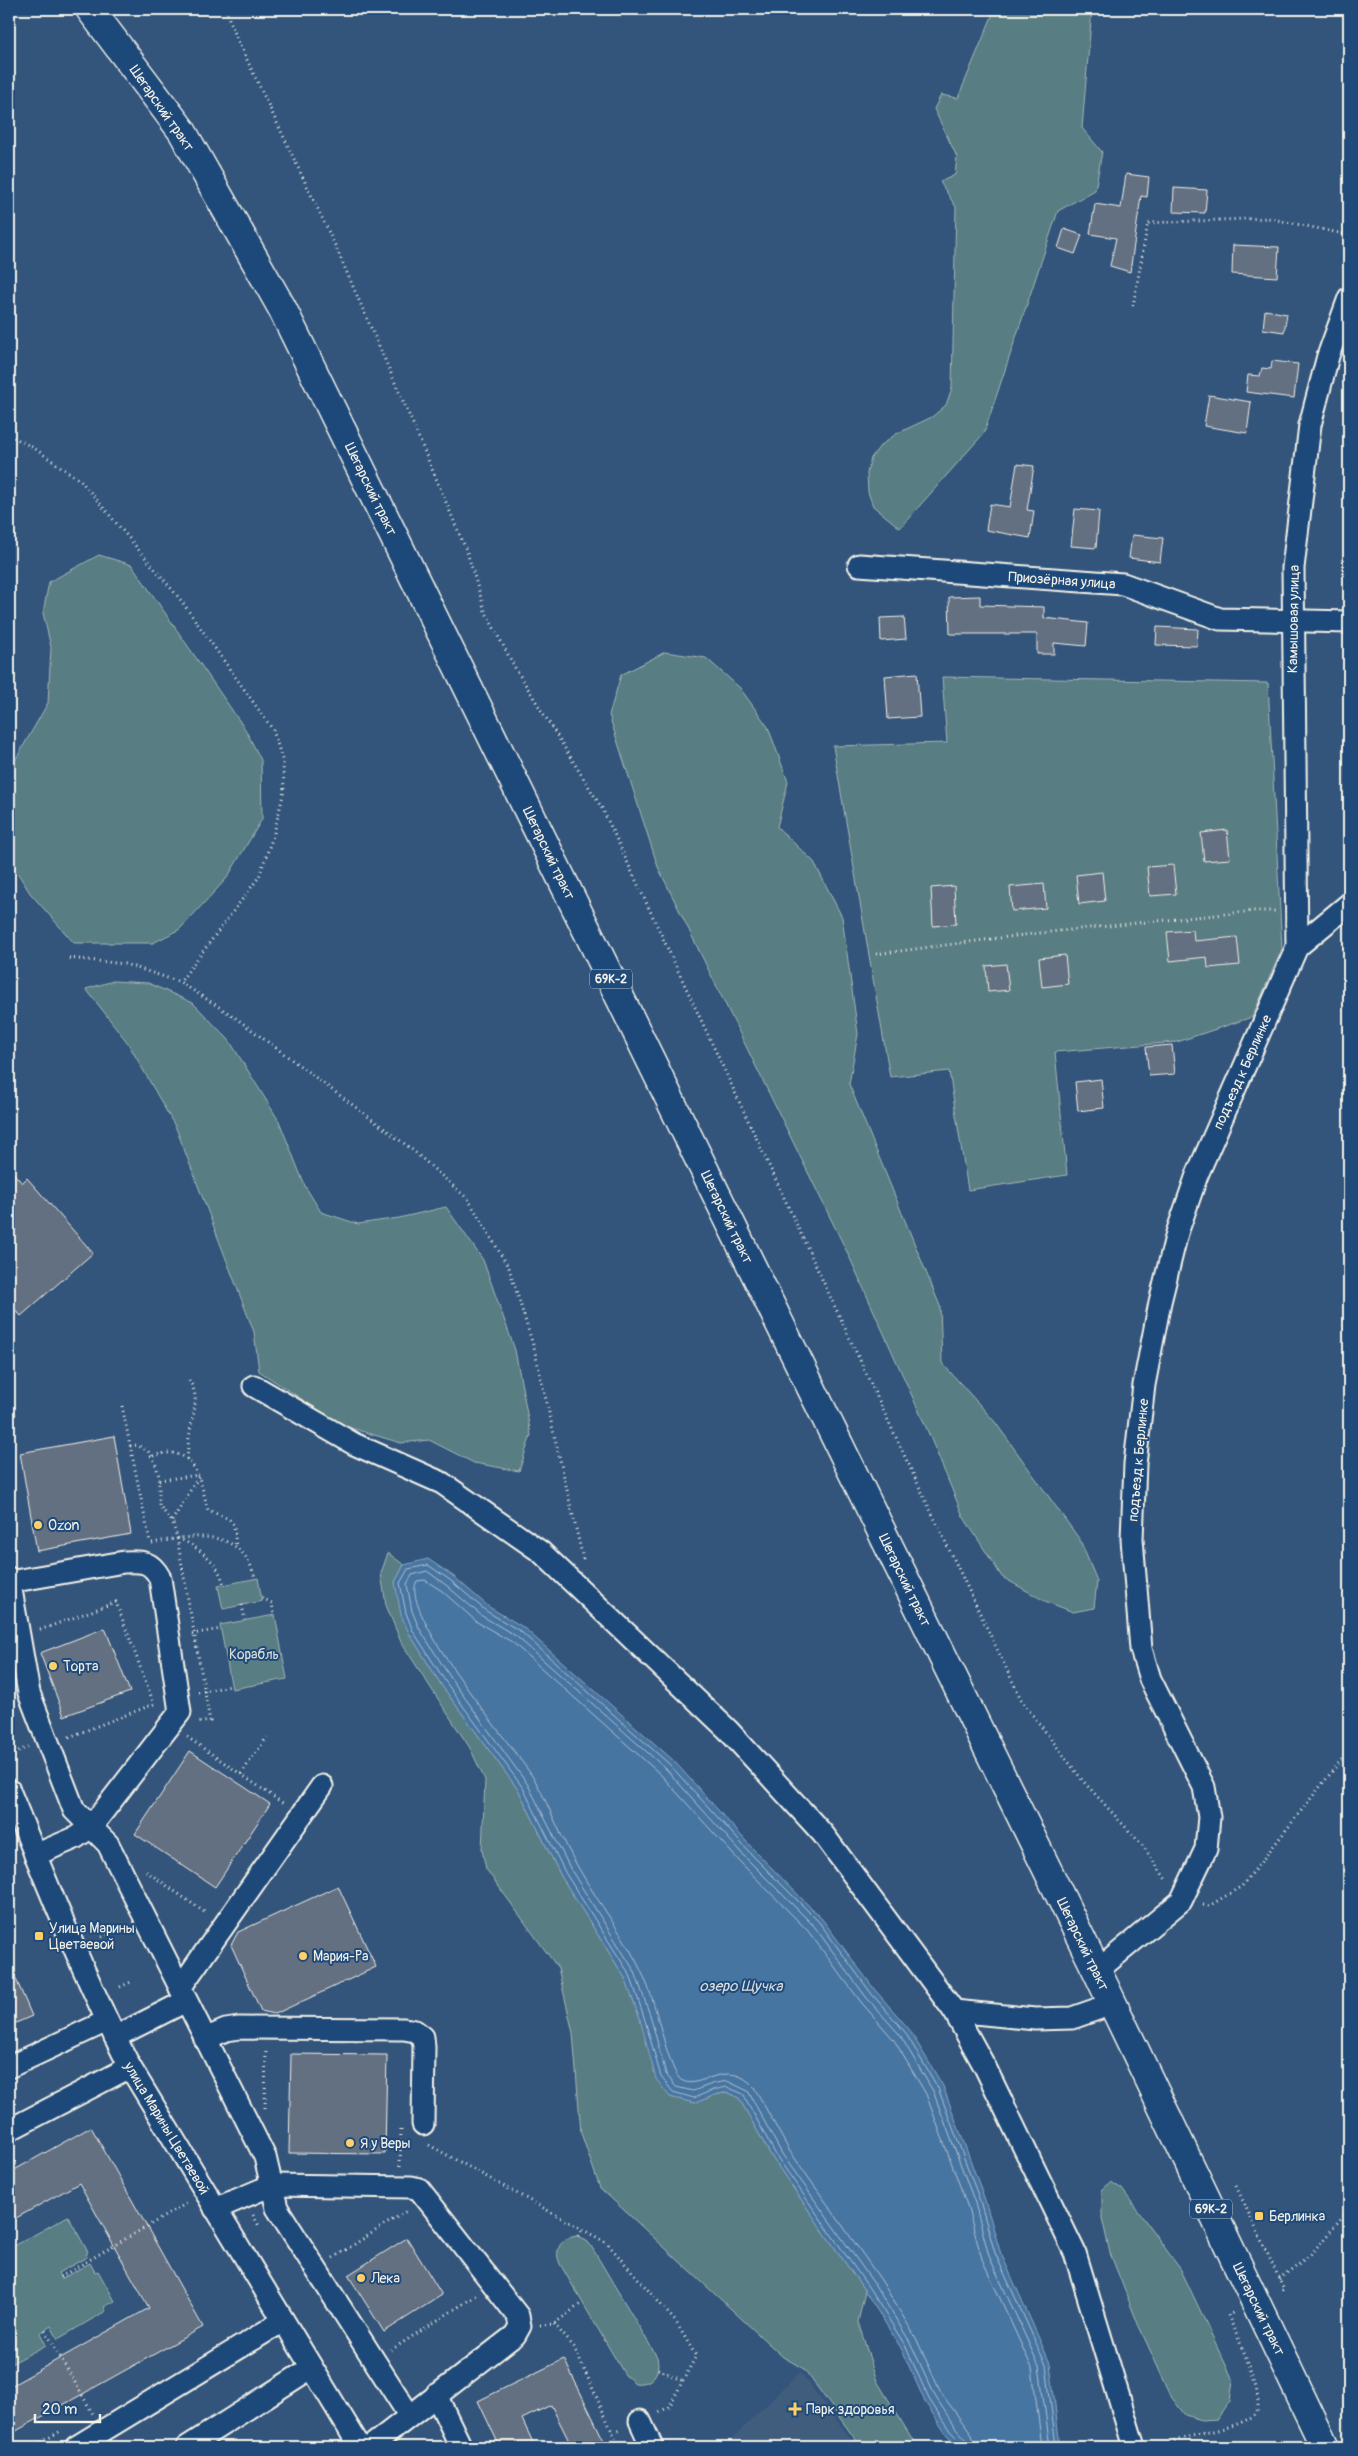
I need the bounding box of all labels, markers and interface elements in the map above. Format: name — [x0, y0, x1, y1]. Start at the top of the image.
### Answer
street label: Шегарский тракт — [126, 62, 198, 155]
street label: Шегарский тракт — [341, 440, 400, 538]
street label: Камышовая улица — [1284, 565, 1303, 673]
street label: Приозёрная улица — [1008, 568, 1116, 593]
street label: Шегарский тракт — [519, 804, 578, 902]
road number: 69К-2 — [590, 970, 632, 989]
street label: подъезд к Берлинке — [1210, 1012, 1275, 1132]
street label: Шегарский тракт — [697, 1168, 756, 1266]
street label: подъезд к Берлинке — [1125, 1398, 1152, 1522]
place label: Ozon — [48, 1517, 80, 1534]
marker: Ozon — [32, 1519, 44, 1531]
street label: Шегарский тракт — [875, 1531, 934, 1629]
park label: Корабль — [229, 1646, 279, 1663]
place label: Торта — [63, 1658, 98, 1675]
marker: Торта — [47, 1660, 59, 1672]
street label: Шегарский тракт — [1053, 1895, 1112, 1993]
place label: Улица Марины Цветаевой — [49, 1920, 135, 1953]
marker: Улица Марины Цветаевой — [33, 1930, 45, 1942]
place label: Мария-Ра — [313, 1948, 368, 1965]
marker: Мария-Ра — [297, 1950, 309, 1962]
water label: озеро Щучка — [699, 1977, 784, 1996]
street label: улица Марины Цветаевой — [120, 2058, 213, 2198]
place label: Я у Веры — [360, 2135, 411, 2152]
marker: Я у Веры — [344, 2137, 356, 2149]
road number: 69К-2 — [1190, 2200, 1232, 2218]
place label: Берлинка — [1269, 2208, 1325, 2225]
marker: Берлинка — [1253, 2210, 1265, 2222]
street label: Шегарский тракт — [1229, 2260, 1288, 2358]
place label: Лека — [370, 2270, 400, 2287]
marker: Лека — [355, 2272, 367, 2284]
scale bar — [35, 2391, 100, 2423]
text: 20 m — [42, 2400, 77, 2419]
place label: Парк здоровья — [806, 2401, 894, 2418]
marker: Парк здоровья — [788, 2402, 802, 2416]

